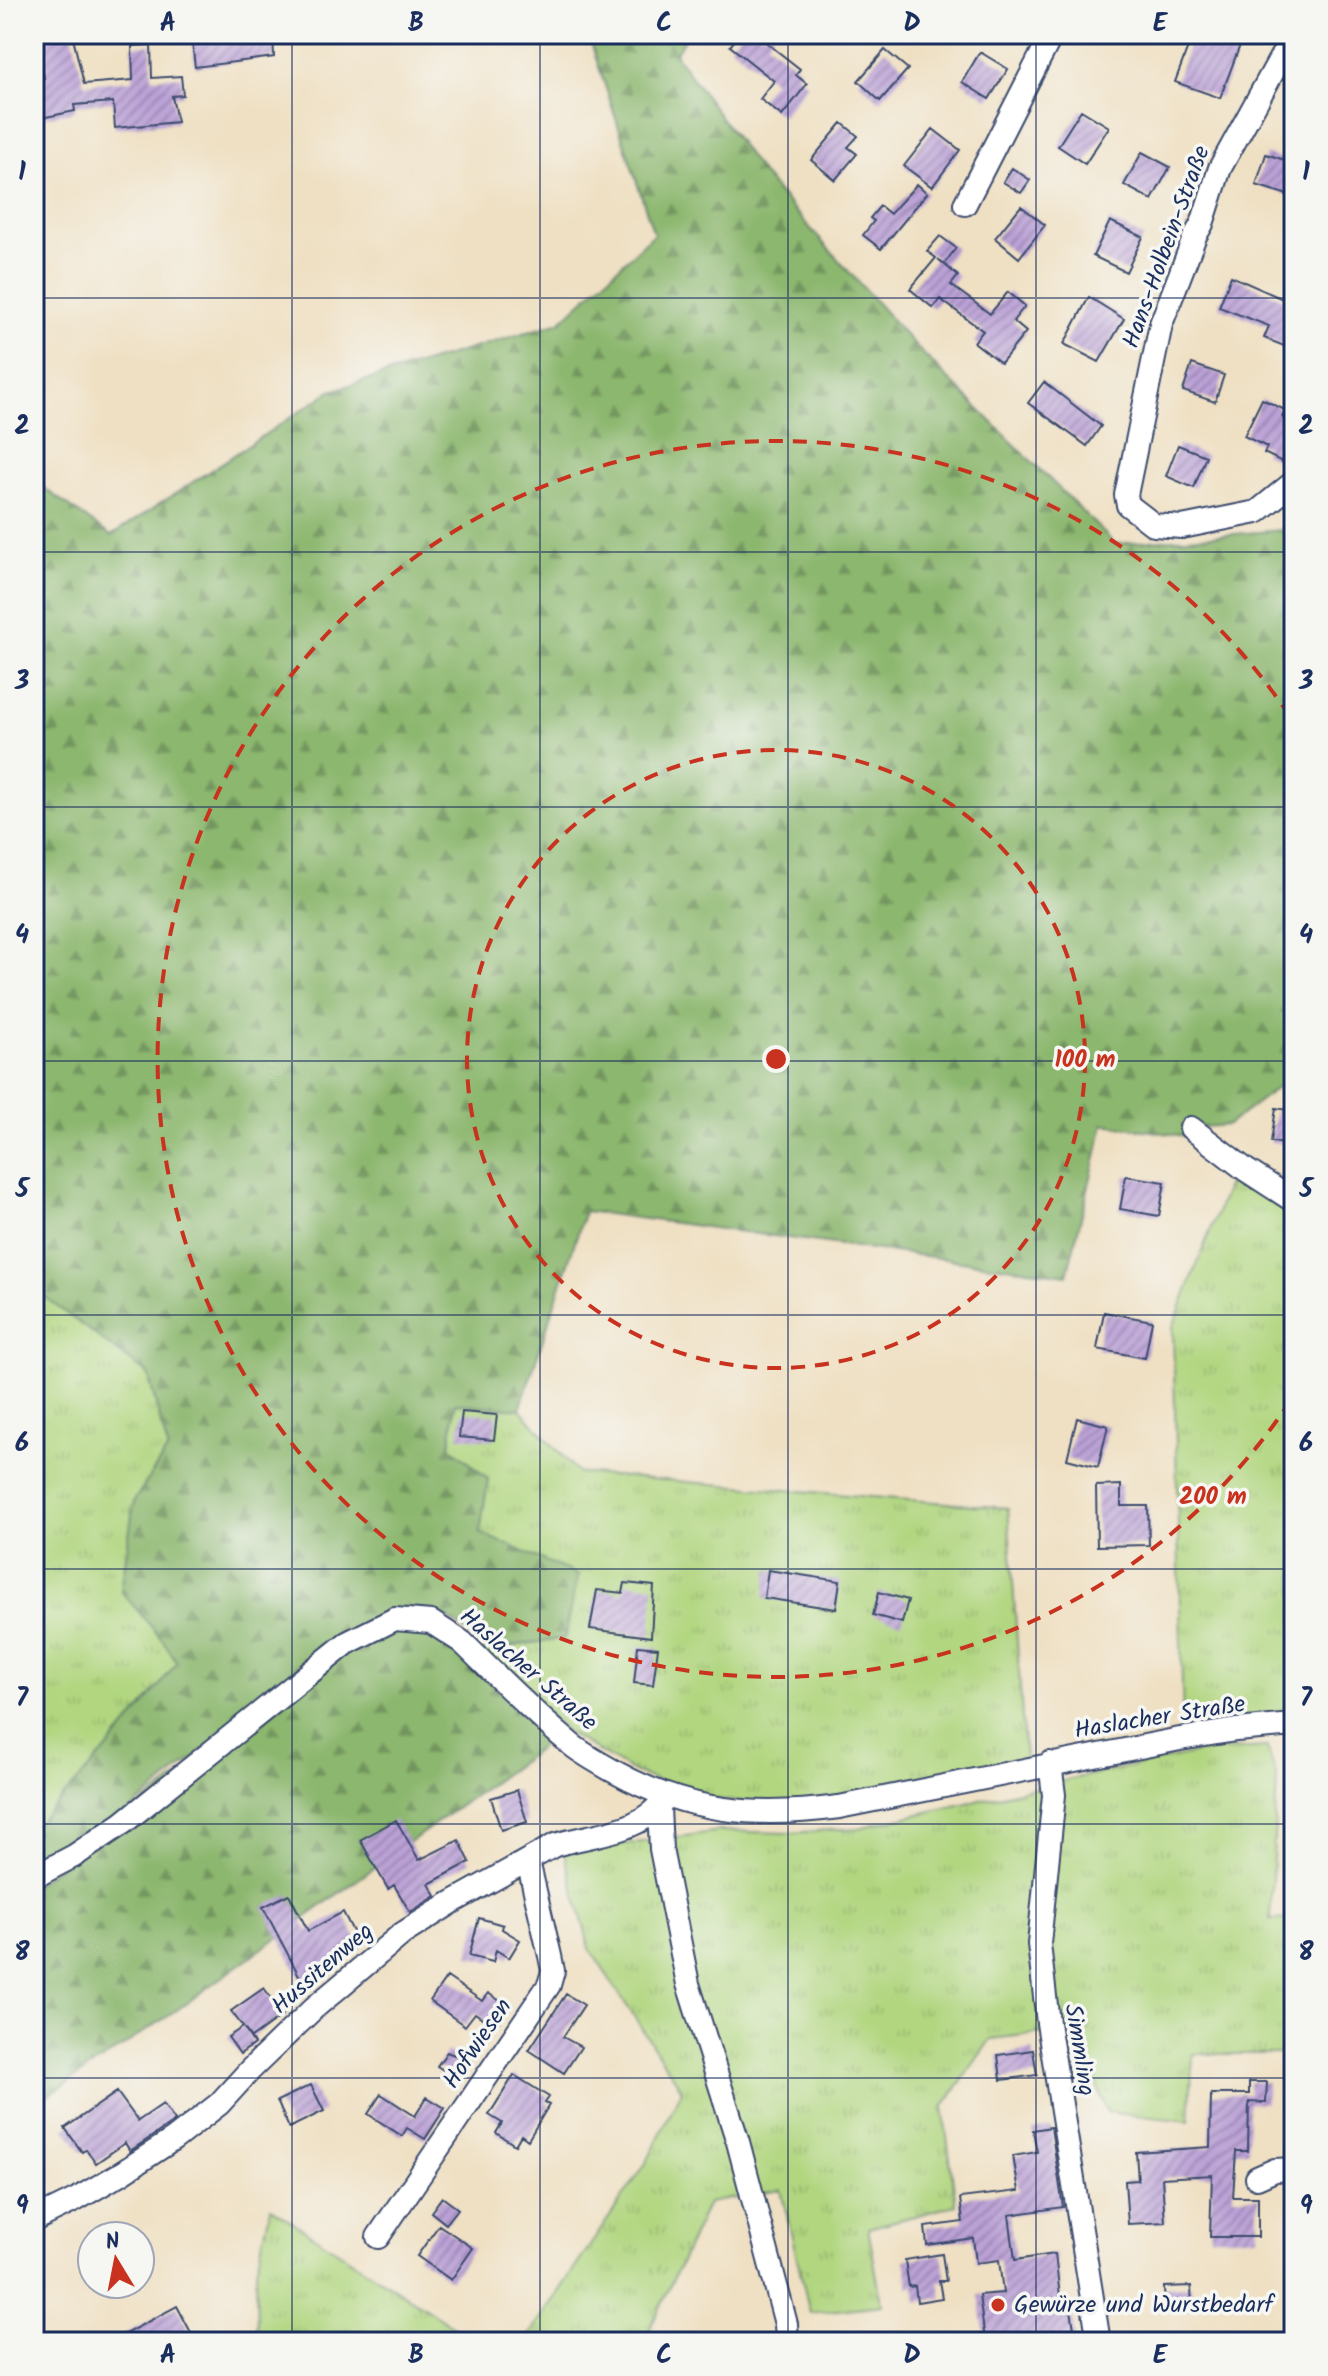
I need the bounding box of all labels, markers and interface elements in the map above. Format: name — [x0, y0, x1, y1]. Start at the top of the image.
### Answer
text: A — [160, 3, 176, 45]
text: B — [408, 3, 424, 45]
text: C — [656, 3, 672, 45]
text: D — [903, 3, 921, 45]
text: E — [1153, 3, 1169, 45]
street label: Hans-Holbein-Straße — [1112, 140, 1222, 354]
text: 1 — [18, 152, 26, 194]
text: 1 — [1302, 152, 1310, 194]
text: 2 — [14, 406, 30, 448]
text: 2 — [1298, 406, 1314, 448]
text: 3 — [14, 661, 29, 703]
text: 3 — [1298, 661, 1313, 703]
text: 4 — [15, 915, 29, 957]
text: 4 — [1299, 915, 1313, 957]
text: 100 m — [1055, 1041, 1115, 1080]
centre of rings — [762, 1045, 790, 1073]
text: 5 — [14, 1169, 30, 1211]
text: 5 — [1298, 1169, 1314, 1211]
text: 6 — [15, 1423, 29, 1465]
text: 6 — [1299, 1423, 1313, 1465]
text: 200 m — [1179, 1478, 1247, 1517]
street label: Haslacher Straße — [450, 1599, 606, 1741]
text: 7 — [16, 1678, 29, 1720]
text: 7 — [1300, 1678, 1313, 1720]
street label: Haslacher Straße — [1072, 1685, 1249, 1751]
street label: Hussitenweg — [263, 1913, 383, 2025]
text: 8 — [14, 1932, 30, 1974]
text: 8 — [1298, 1932, 1314, 1974]
street label: Hofwiesen — [433, 1991, 523, 2097]
street label: Simmling — [1053, 2001, 1105, 2099]
text: 9 — [15, 2186, 29, 2228]
text: 9 — [1299, 2186, 1313, 2228]
north arrow — [76, 2220, 156, 2300]
text: N — [103, 2224, 123, 2261]
place label: Gewürze und Wurstbedarf — [1014, 2286, 1276, 2325]
marker: Gewürze und Wurstbedarf — [989, 2296, 1007, 2314]
text: A — [160, 2335, 176, 2376]
text: B — [408, 2335, 424, 2376]
text: C — [656, 2335, 672, 2376]
text: D — [903, 2335, 921, 2376]
text: E — [1153, 2335, 1169, 2376]

